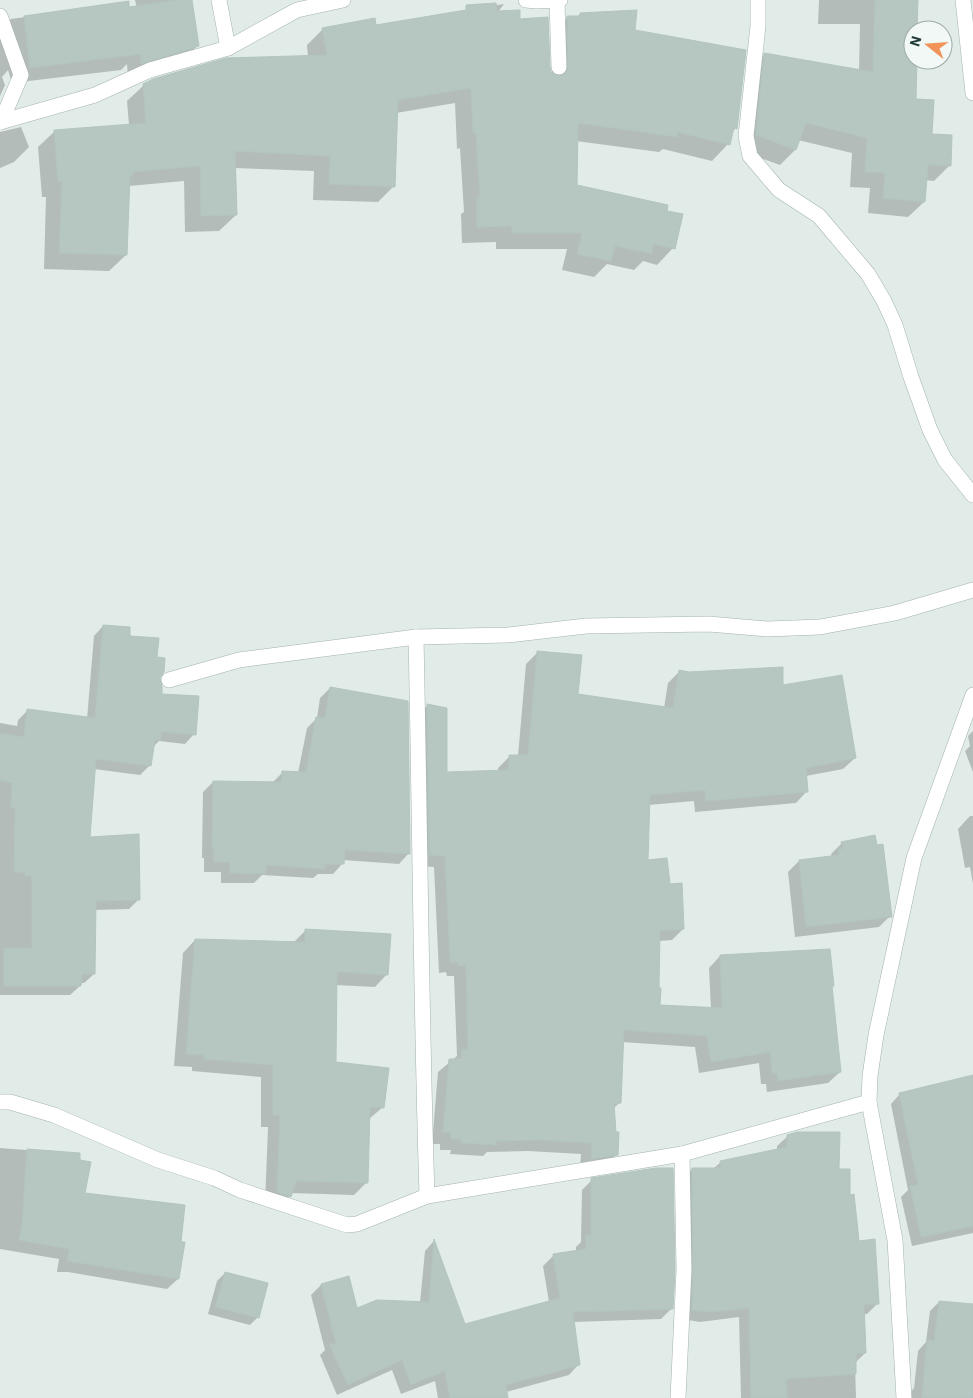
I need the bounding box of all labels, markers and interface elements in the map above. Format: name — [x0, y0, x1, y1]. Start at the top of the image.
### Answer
north arrow — [903, 20, 953, 70]
text: N — [905, 34, 926, 49]

